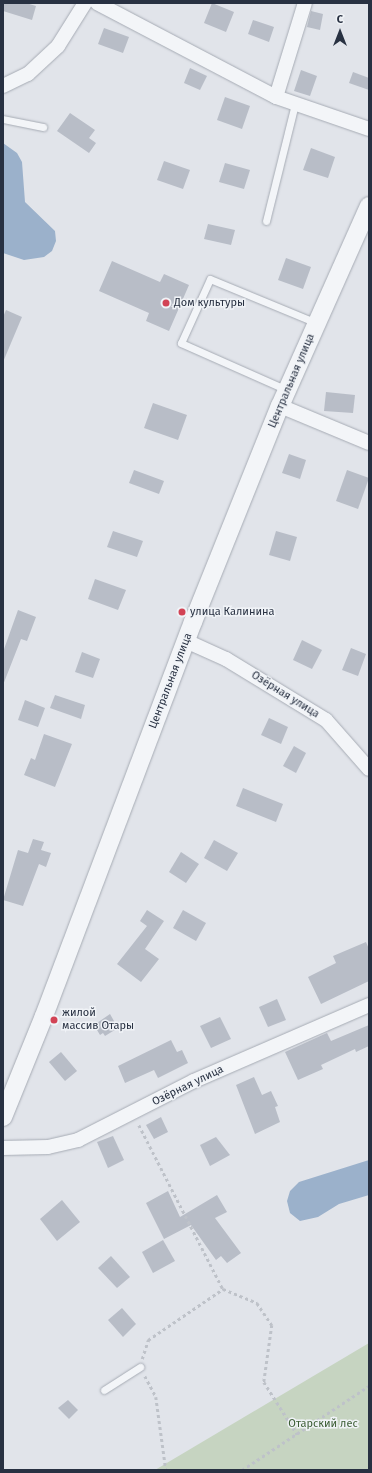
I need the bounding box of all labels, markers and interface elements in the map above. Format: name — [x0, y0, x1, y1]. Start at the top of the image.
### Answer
north arrow — [320, 12, 360, 52]
text: С — [337, 13, 343, 26]
place label: Дом культуры — [174, 296, 245, 310]
marker: Дом культуры — [161, 298, 171, 308]
street label: Центральная улица — [266, 332, 318, 430]
place label: улица Калинина — [190, 605, 275, 619]
marker: улица Калинина — [177, 607, 187, 617]
street label: Центральная улица — [147, 631, 195, 731]
street label: Озёрная улица — [249, 669, 321, 721]
place label: жилой массив Отары — [62, 1007, 134, 1033]
marker: жилой массив Отары — [49, 1015, 59, 1025]
street label: Озёрная улица — [150, 1063, 226, 1109]
park label: Отарский лес — [288, 1417, 358, 1431]

